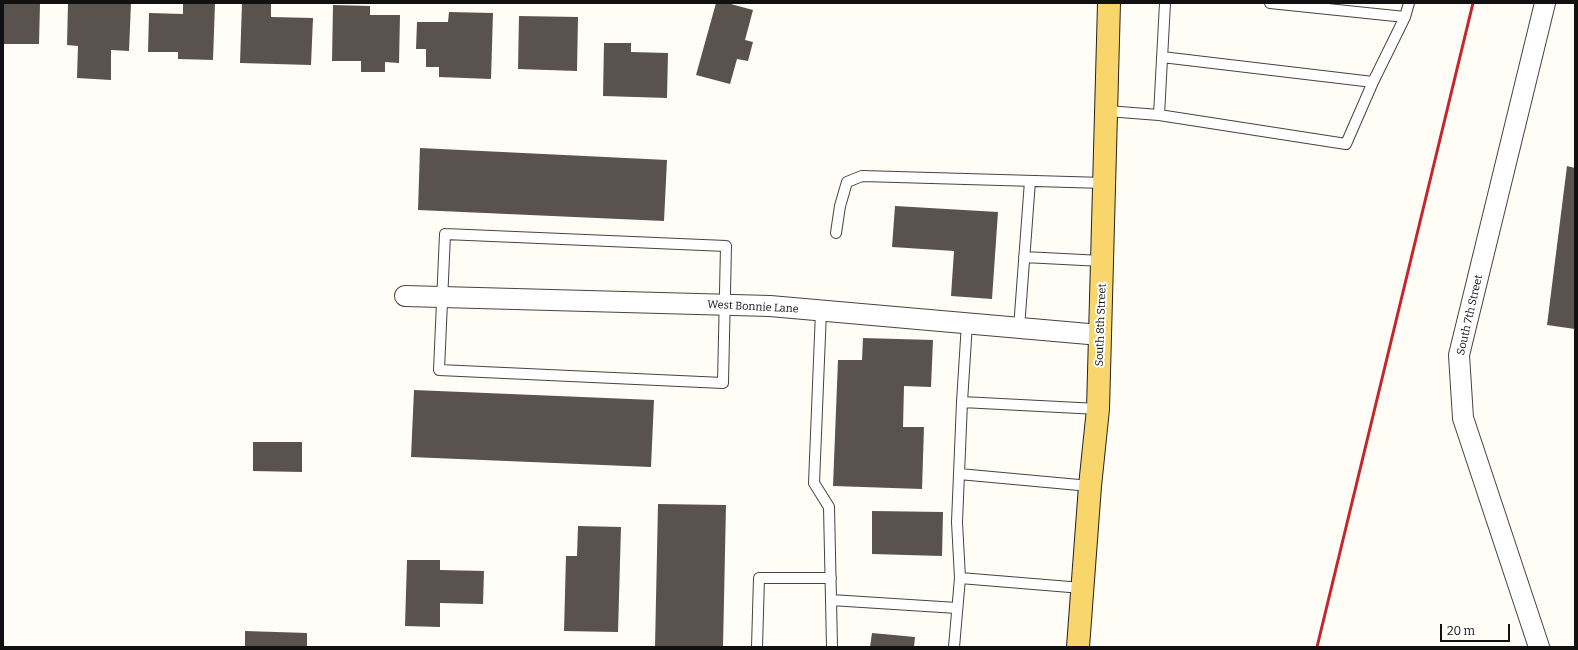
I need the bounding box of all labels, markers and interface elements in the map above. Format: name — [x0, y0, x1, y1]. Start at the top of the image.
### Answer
street label: South 7th Street — [1454, 274, 1486, 356]
street label: South 8th Street — [1093, 283, 1109, 367]
street label: West Bonnie Lane — [707, 298, 799, 316]
scale bar — [1442, 616, 1512, 642]
text: 20 m — [1447, 624, 1475, 638]

